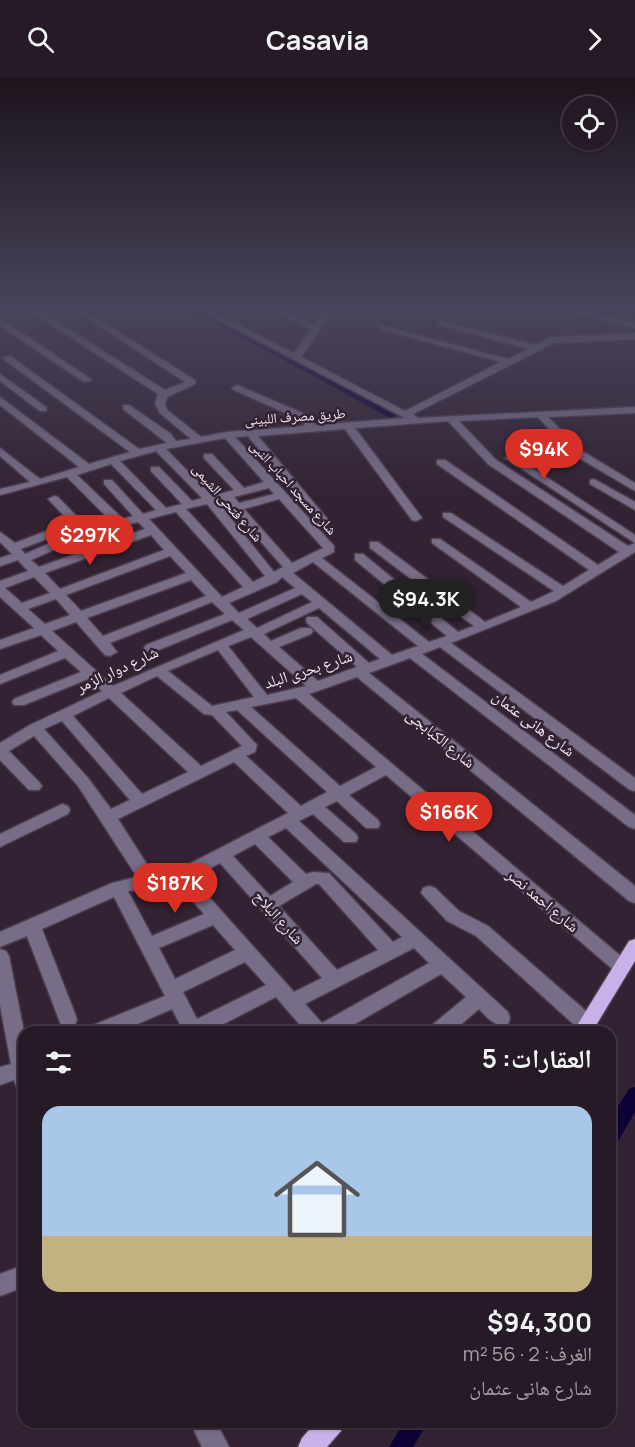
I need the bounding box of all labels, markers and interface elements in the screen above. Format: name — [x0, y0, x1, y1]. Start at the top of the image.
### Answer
text: Casavia — [266, 21, 369, 58]
icon: search — [24, 23, 57, 56]
icon: forward — [578, 23, 611, 56]
map controls — [562, 96, 616, 150]
button: locate — [562, 96, 616, 150]
street label: طريق مصرف اللبينى — [244, 403, 346, 430]
pin: $94K — [508, 429, 580, 480]
text: $94K — [519, 435, 569, 462]
street label: شارع مسجد احباب النبى — [246, 436, 342, 539]
street label: شارع فتحى الشيمى — [188, 459, 267, 546]
pin: $297K — [48, 515, 132, 566]
text: $297K — [60, 521, 120, 548]
pin: $94.3K — [377, 579, 475, 630]
text: $94.3K — [392, 585, 460, 612]
street label: شارع دوار الزمر — [71, 640, 162, 698]
street label: شارع بحرى البلد — [261, 644, 355, 694]
street label: شارع هانى عثمان — [488, 685, 580, 761]
street label: شارع الكبابجى — [402, 703, 480, 773]
pin: $166K — [407, 792, 491, 843]
text: $166K — [419, 798, 479, 825]
pin: $187K — [133, 863, 217, 914]
street label: شارع احمد نصر — [501, 863, 584, 937]
text: $187K — [146, 869, 204, 896]
street label: شارع البلاح — [249, 885, 309, 949]
text: العقارات: 5 — [482, 1040, 592, 1076]
icon: filters — [42, 1046, 75, 1079]
icon: home — [263, 1145, 371, 1253]
text: $94,300 — [487, 1304, 592, 1340]
text: الغرف: 2 · 56 m² — [463, 1340, 592, 1367]
text: شارع هانى عثمان — [469, 1374, 592, 1401]

